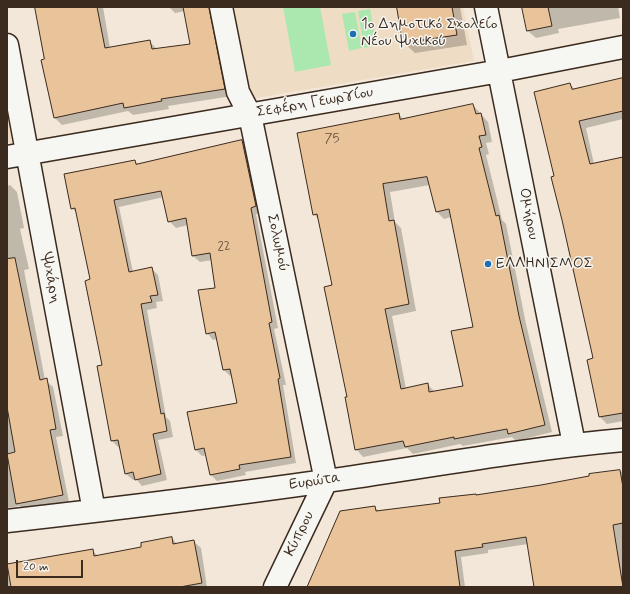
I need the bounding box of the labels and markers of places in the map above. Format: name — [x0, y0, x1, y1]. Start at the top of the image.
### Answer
place label: 1ο Δημοτικό Σχολείο Νέου Ψυχικού — [361, 16, 498, 51]
marker: 1ο Δημοτικό Σχολείο Νέου Ψυχικού — [348, 29, 358, 39]
place label: ΕΛΛΗΝΙΣΜΟΣ — [496, 255, 593, 273]
marker: ΕΛΛΗΝΙΣΜΟΣ — [483, 259, 493, 269]

